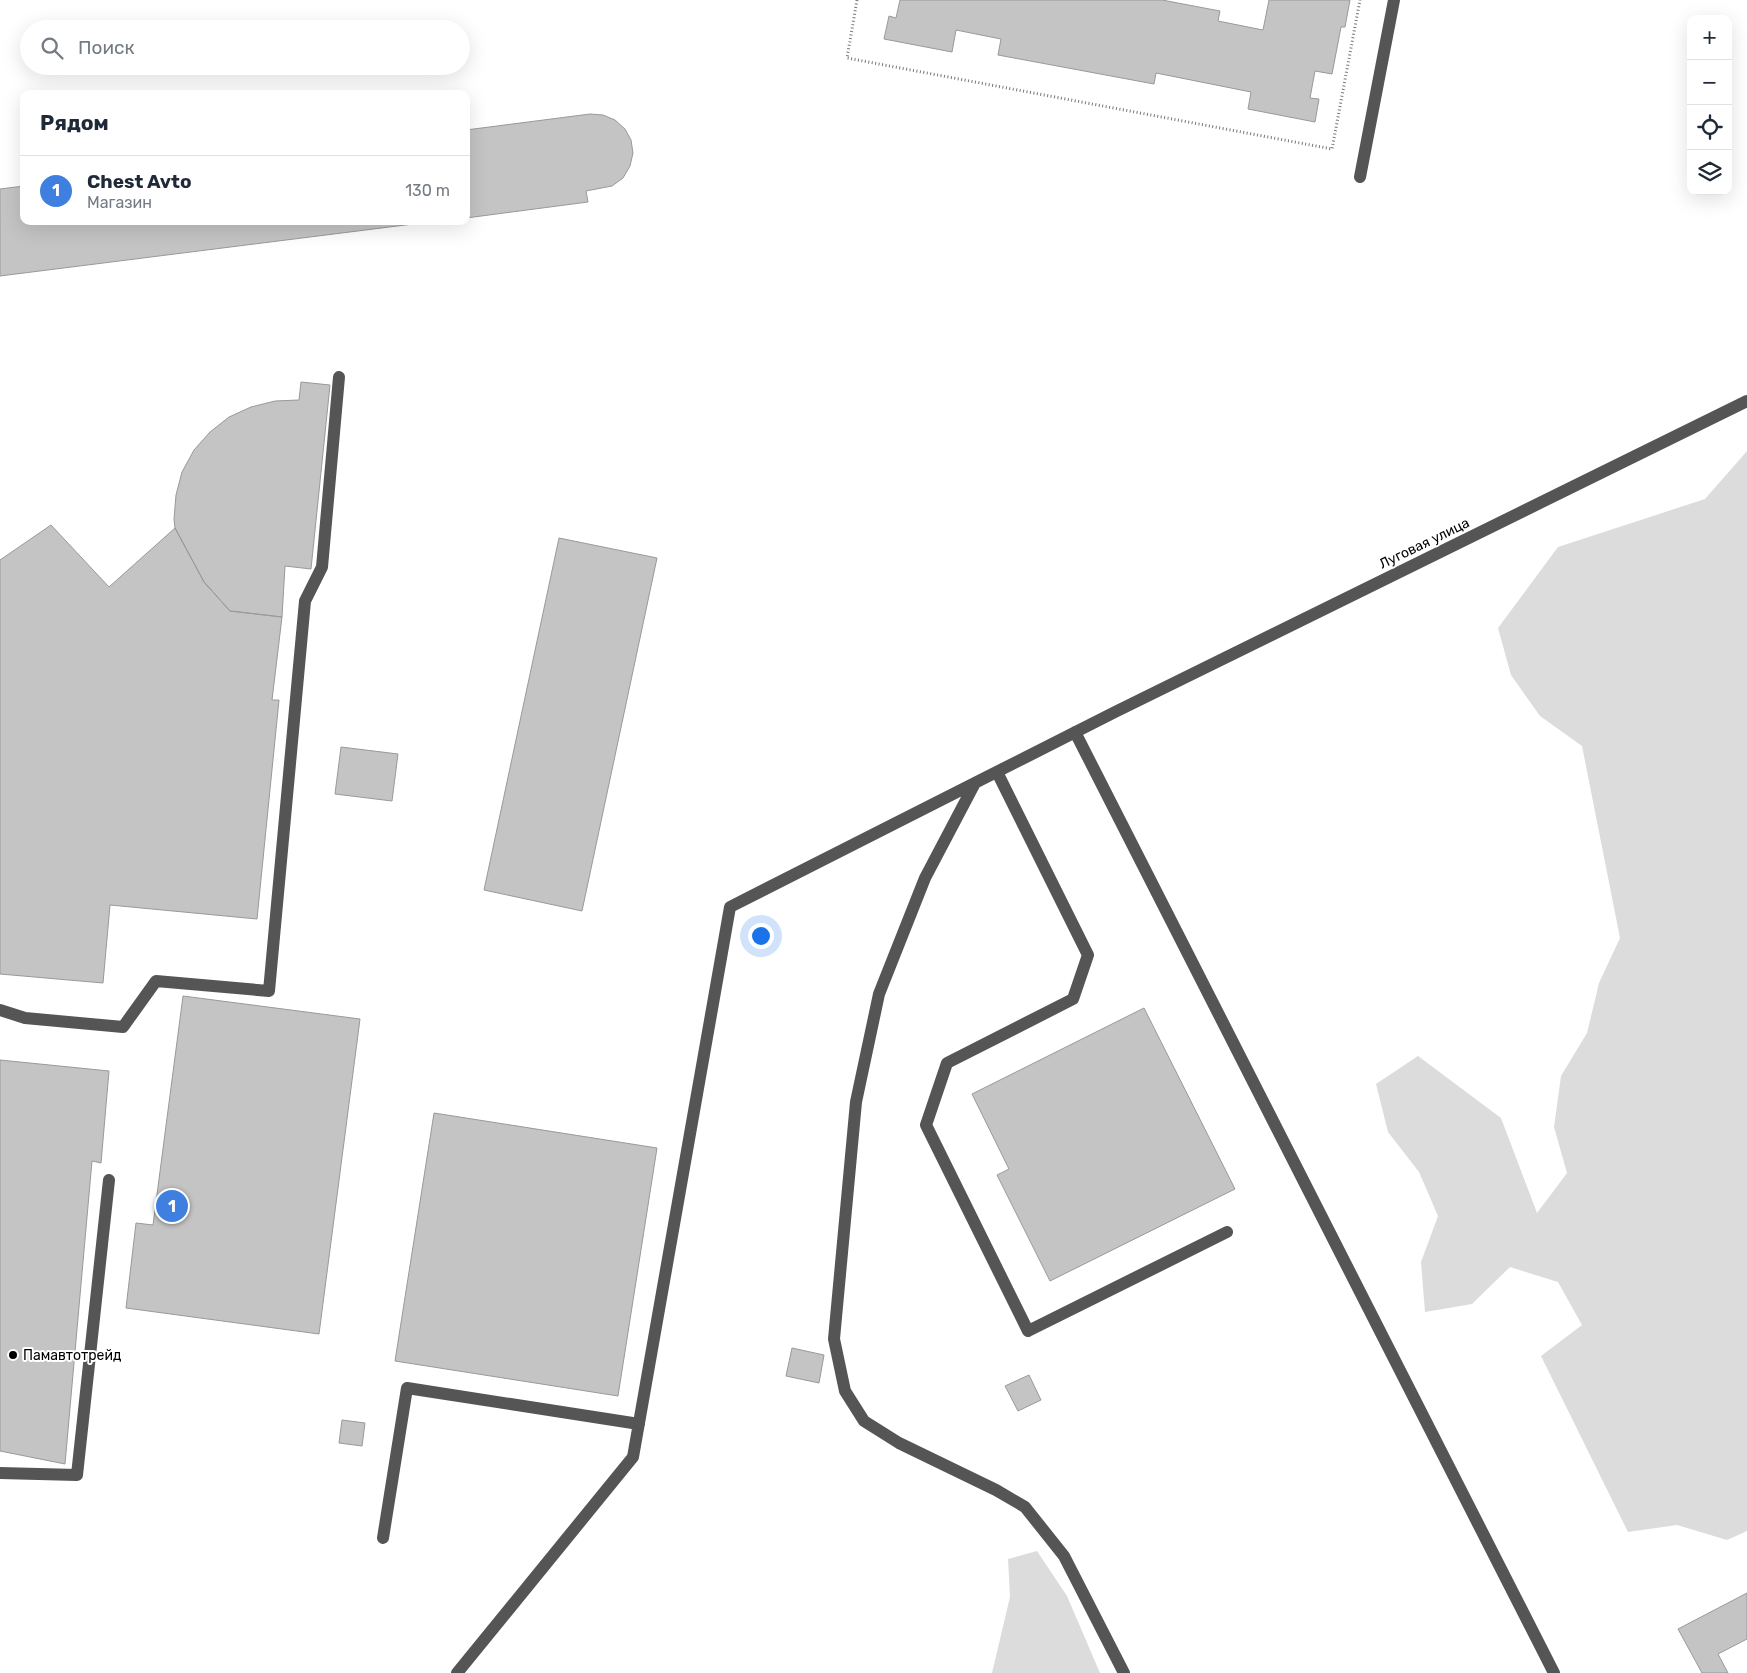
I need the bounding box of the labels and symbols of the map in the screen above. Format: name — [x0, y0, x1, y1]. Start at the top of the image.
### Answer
street label: Луговая улица — [1376, 514, 1472, 573]
your location — [748, 923, 774, 949]
pin: 1 — [156, 1187, 188, 1225]
place label: Памавтотрейд — [23, 1347, 121, 1364]
marker: Памавтотрейд — [7, 1349, 19, 1361]

